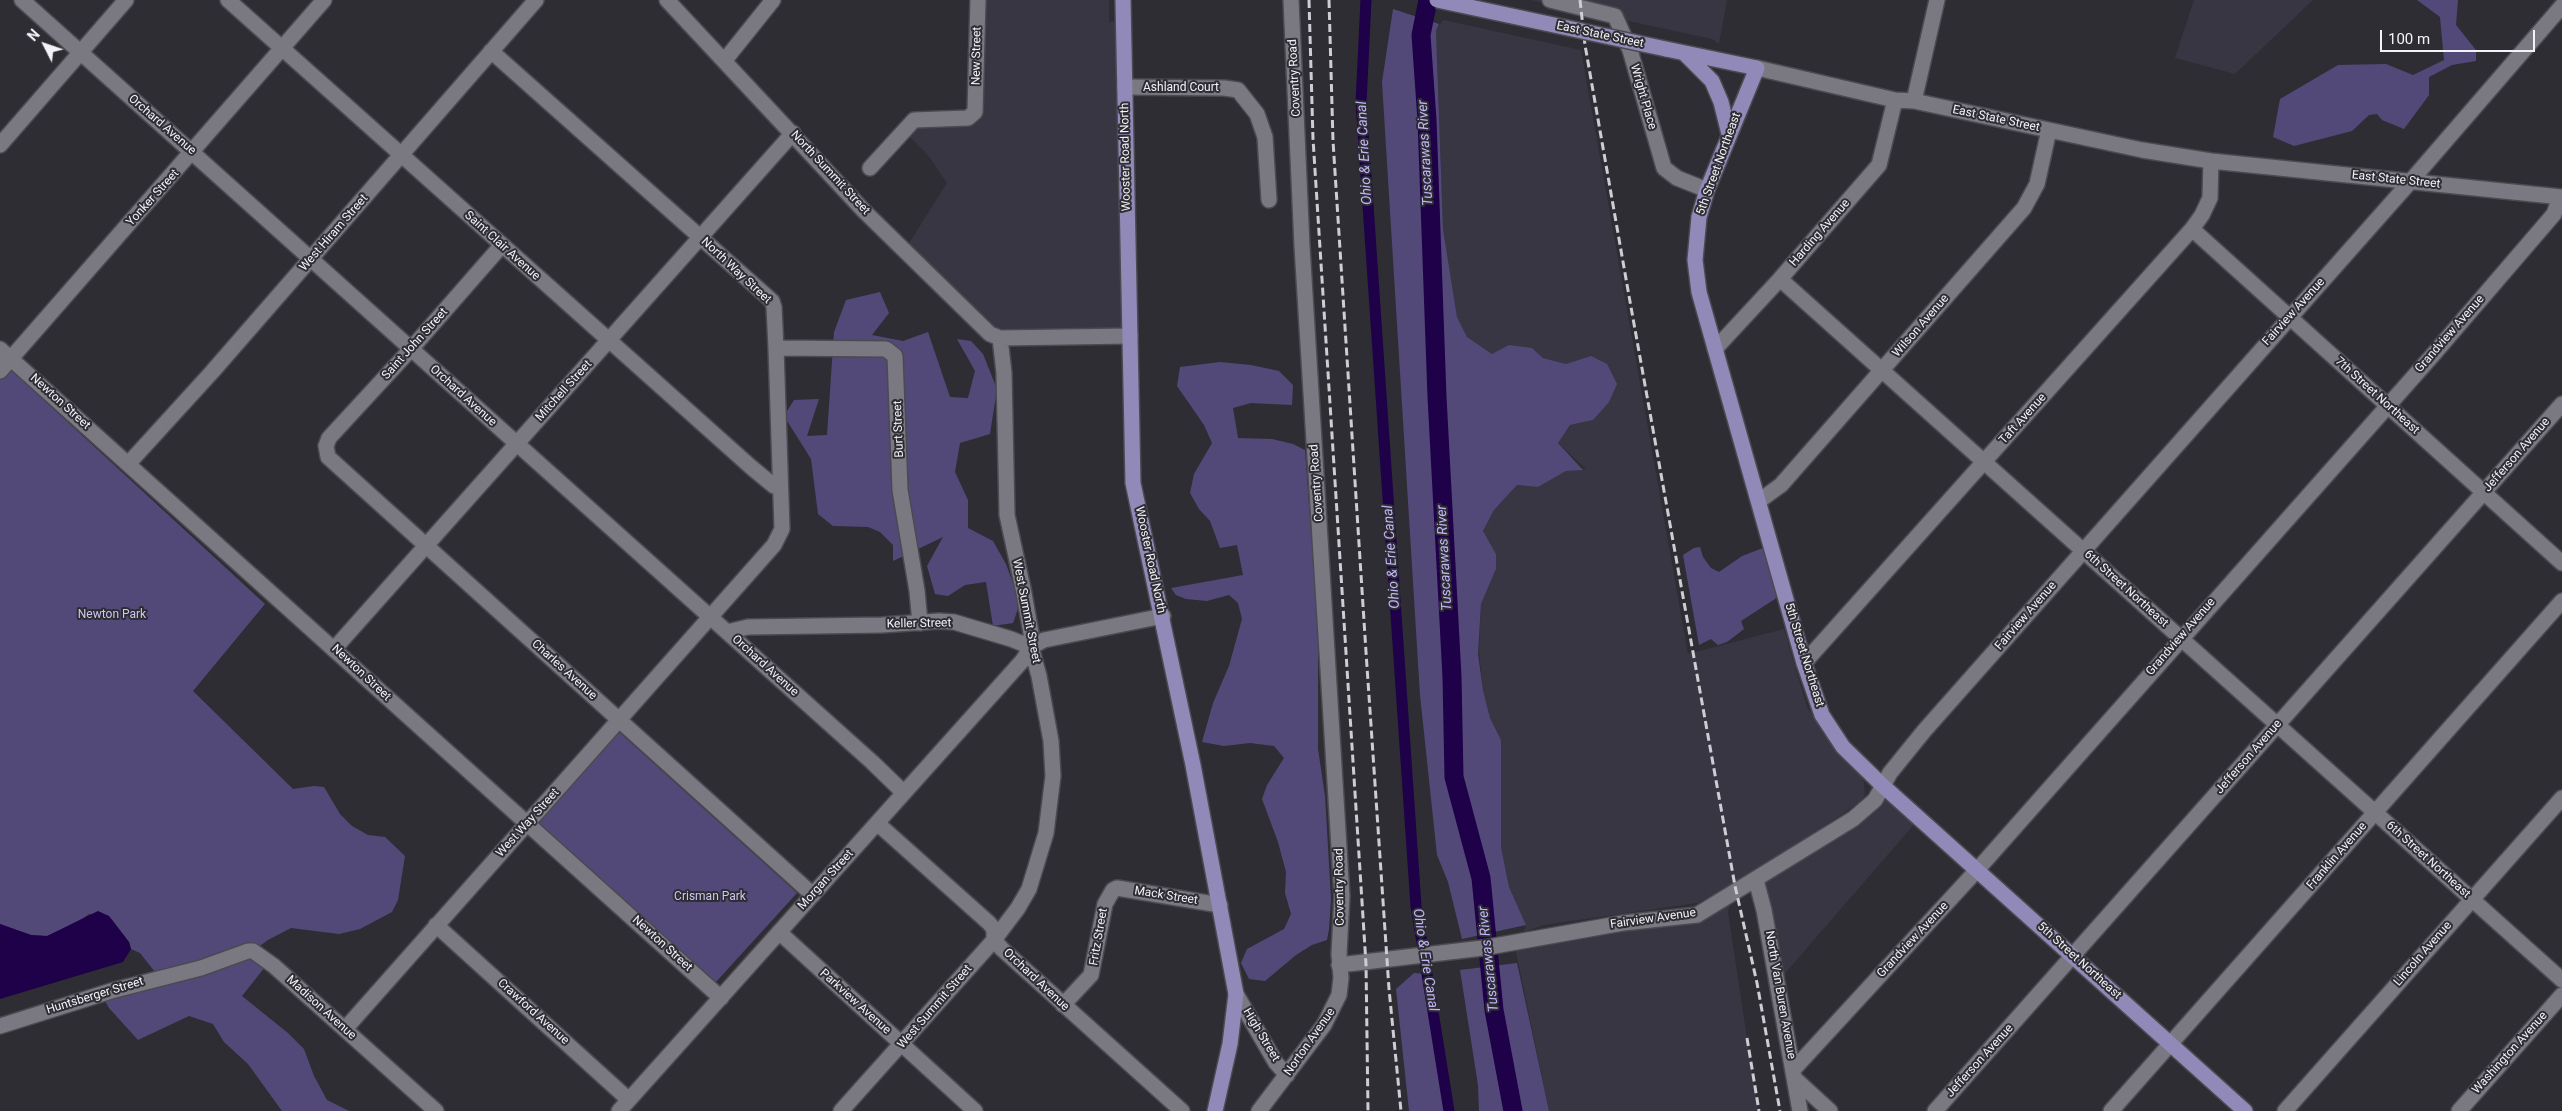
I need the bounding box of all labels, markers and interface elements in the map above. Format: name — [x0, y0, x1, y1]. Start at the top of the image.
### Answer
street label: East State Street — [1555, 19, 1645, 51]
north arrow — [20, 20, 70, 70]
scale bar — [2382, 20, 2537, 52]
text: N — [24, 26, 43, 44]
street label: New Street — [969, 27, 985, 85]
text: 100 m — [2388, 30, 2430, 48]
street label: Coventry Road — [1286, 39, 1304, 117]
street label: Wright Place — [1627, 63, 1659, 131]
street label: Ashland Court — [1143, 81, 1219, 95]
street label: Orchard Avenue — [125, 92, 199, 158]
water label: Tuscarawas River — [1415, 100, 1437, 206]
water label: Ohio & Erie Canal — [1354, 101, 1376, 205]
street label: Wooster Road North — [1118, 103, 1134, 211]
street label: East State Street — [1951, 103, 2041, 135]
street label: 5th Street Northeast — [1694, 111, 1744, 217]
street label: North Summit Street — [787, 128, 873, 218]
street label: Yonker Street — [124, 167, 182, 229]
street label: East State Street — [2351, 168, 2441, 192]
street label: West Hiram Street — [297, 192, 371, 274]
street label: Harding Avenue — [1787, 196, 1853, 270]
street label: Saint Clair Avenue — [461, 208, 543, 284]
street label: North Way Street — [698, 235, 774, 307]
street label: Fairview Avenue — [2260, 275, 2328, 349]
street label: Wilson Avenue — [1890, 292, 1952, 360]
street label: Grandview Avenue — [2412, 292, 2488, 376]
street label: Saint John Street — [379, 305, 451, 383]
street label: 7th Street Northeast — [2332, 354, 2422, 438]
street label: Mitchell Street — [533, 358, 595, 424]
street label: Orchard Avenue — [427, 362, 499, 430]
street label: Newton Street — [27, 371, 93, 433]
street label: Taft Avenue — [1996, 391, 2050, 447]
street label: Burt Street — [891, 400, 907, 458]
street label: Jefferson Avenue — [2481, 415, 2553, 495]
street label: Coventry Road — [1307, 444, 1327, 522]
street label: Wooster Road North — [1132, 505, 1168, 615]
water label: Ohio & Erie Canal — [1380, 505, 1404, 609]
water label: Tuscarawas River — [1434, 505, 1456, 611]
street label: 6th Street Northeast — [2081, 547, 2171, 631]
street label: West Summit Street — [1009, 558, 1043, 664]
street label: Fairview Avenue — [1992, 579, 2060, 653]
street label: Grandview Avenue — [2143, 595, 2219, 679]
street label: 5th Street Northeast — [1781, 601, 1827, 709]
park label: Newton Park — [78, 608, 146, 622]
street label: Keller Street — [887, 616, 951, 632]
street label: Orchard Avenue — [729, 632, 801, 700]
street label: Charles Avenue — [528, 637, 600, 703]
street label: Newton Street — [328, 642, 394, 704]
street label: Jefferson Avenue — [2213, 717, 2285, 797]
street label: West Way Street — [493, 786, 563, 860]
street label: 6th Street Northeast — [2383, 818, 2473, 902]
street label: Franklin Avenue — [2304, 819, 2370, 893]
street label: Morgan Street — [795, 847, 857, 913]
street label: Coventry Road — [1332, 848, 1348, 926]
street label: Mack Street — [1133, 884, 1199, 908]
park label: Crisman Park — [674, 890, 746, 904]
street label: Grandview Avenue — [1874, 899, 1952, 981]
water label: Tuscarawas River — [1475, 905, 1503, 1013]
street label: Fairview Avenue — [1609, 906, 1697, 932]
street label: Fritz Street — [1087, 907, 1111, 967]
water label: Ohio & Erie Canal — [1409, 907, 1441, 1013]
street label: Newton Street — [629, 913, 695, 975]
street label: 5th Street Northeast — [2034, 919, 2124, 1003]
street label: Lincoln Avenue — [2391, 919, 2455, 989]
street label: North Van Buren Avenue — [1762, 930, 1798, 1060]
street label: Orchard Avenue — [1000, 946, 1072, 1014]
street label: West Summit Street — [895, 962, 975, 1052]
street label: Parkview Avenue — [817, 966, 893, 1038]
street label: Madison Avenue — [283, 973, 359, 1043]
street label: Huntsberger Street — [45, 974, 145, 1018]
street label: Crawford Avenue — [494, 976, 572, 1048]
street label: Norton Avenue — [1281, 1005, 1339, 1079]
street label: High Street — [1240, 1006, 1282, 1064]
street label: Washington Avenue — [2469, 1009, 2551, 1097]
street label: Jefferson Avenue — [1943, 1021, 2017, 1101]

